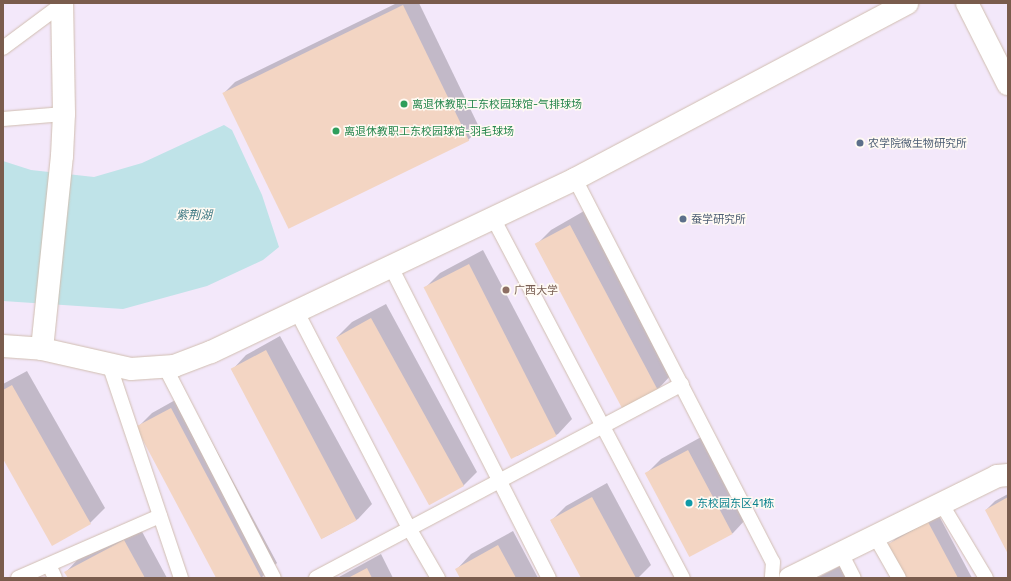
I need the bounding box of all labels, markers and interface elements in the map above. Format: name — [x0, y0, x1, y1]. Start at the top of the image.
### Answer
place label: 离退休教职工东校园球馆-气排球场 — [412, 97, 582, 111]
marker: 离退休教职工东校园球馆-气排球场 — [399, 99, 409, 109]
place label: 离退休教职工东校园球馆-羽毛球场 — [344, 124, 514, 138]
marker: 离退休教职工东校园球馆-羽毛球场 — [331, 126, 341, 136]
place label: 农学院微生物研究所 — [868, 136, 967, 150]
marker: 农学院微生物研究所 — [855, 138, 865, 148]
water label: 紫荆湖 — [176, 208, 212, 222]
place label: 蚕学研究所 — [691, 212, 746, 226]
marker: 蚕学研究所 — [678, 214, 688, 224]
place label: 广西大学 — [514, 283, 558, 297]
marker: 广西大学 — [501, 285, 511, 295]
place label: 东校园东区41栋 — [697, 496, 774, 510]
marker: 东校园东区41栋 — [684, 498, 694, 508]

